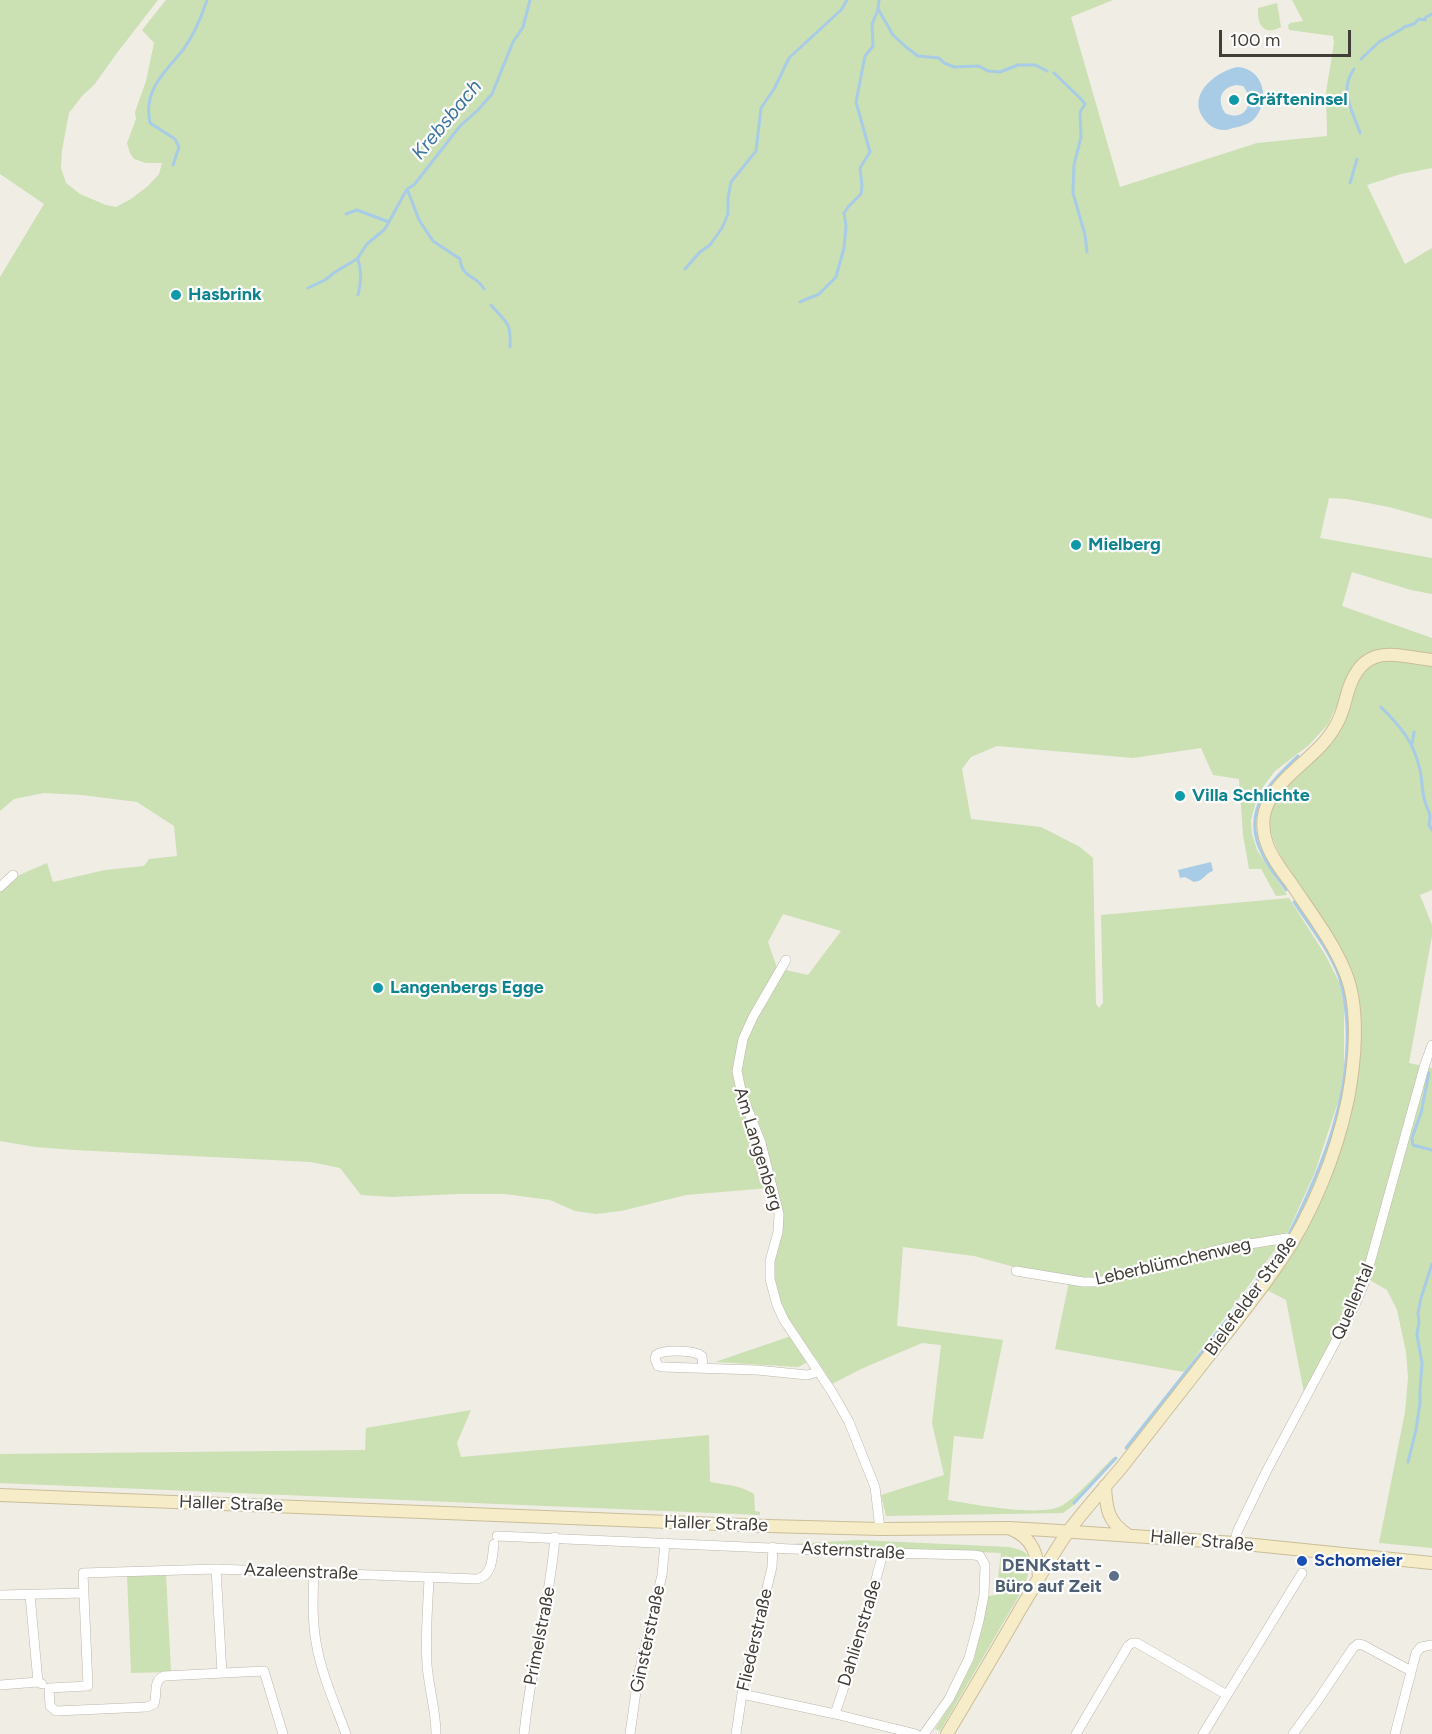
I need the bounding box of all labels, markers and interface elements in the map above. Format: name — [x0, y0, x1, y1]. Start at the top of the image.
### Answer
scale bar — [1222, 18, 1354, 56]
text: 100 m — [1230, 29, 1280, 51]
water label: Krebsbach — [407, 75, 487, 165]
place label: Gräfteninsel — [1246, 89, 1348, 111]
marker: Gräfteninsel — [1227, 93, 1241, 107]
place label: Hasbrink — [188, 284, 262, 306]
marker: Hasbrink — [169, 288, 183, 302]
place label: Mielberg — [1088, 534, 1161, 556]
marker: Mielberg — [1069, 538, 1083, 552]
place label: Villa Schlichte — [1192, 785, 1310, 807]
marker: Villa Schlichte — [1173, 789, 1187, 803]
place label: Langenbergs Egge — [390, 977, 544, 999]
marker: Langenbergs Egge — [371, 981, 385, 995]
street label: Am Langenberg — [729, 1085, 787, 1213]
street label: Bielefelder Straße — [1200, 1232, 1302, 1360]
street label: Leberblümchenweg — [1093, 1234, 1253, 1290]
street label: Quellental — [1327, 1260, 1379, 1344]
street label: Haller Straße — [179, 1491, 283, 1517]
street label: Haller Straße — [664, 1511, 768, 1537]
street label: Haller Straße — [1149, 1526, 1255, 1556]
street label: Asternstraße — [801, 1538, 905, 1564]
place label: Schomeier — [1314, 1550, 1403, 1572]
marker: Schomeier — [1295, 1554, 1309, 1568]
place label: DENKstatt - Büro auf Zeit — [995, 1555, 1102, 1598]
street label: Azaleenstraße — [244, 1559, 358, 1585]
marker: DENKstatt - Büro auf Zeit — [1107, 1569, 1121, 1583]
street label: Dahlienstraße — [834, 1577, 886, 1689]
street label: Ginsterstraße — [626, 1583, 670, 1695]
street label: Primelstraße — [520, 1585, 560, 1687]
street label: Fliederstraße — [733, 1587, 777, 1693]

